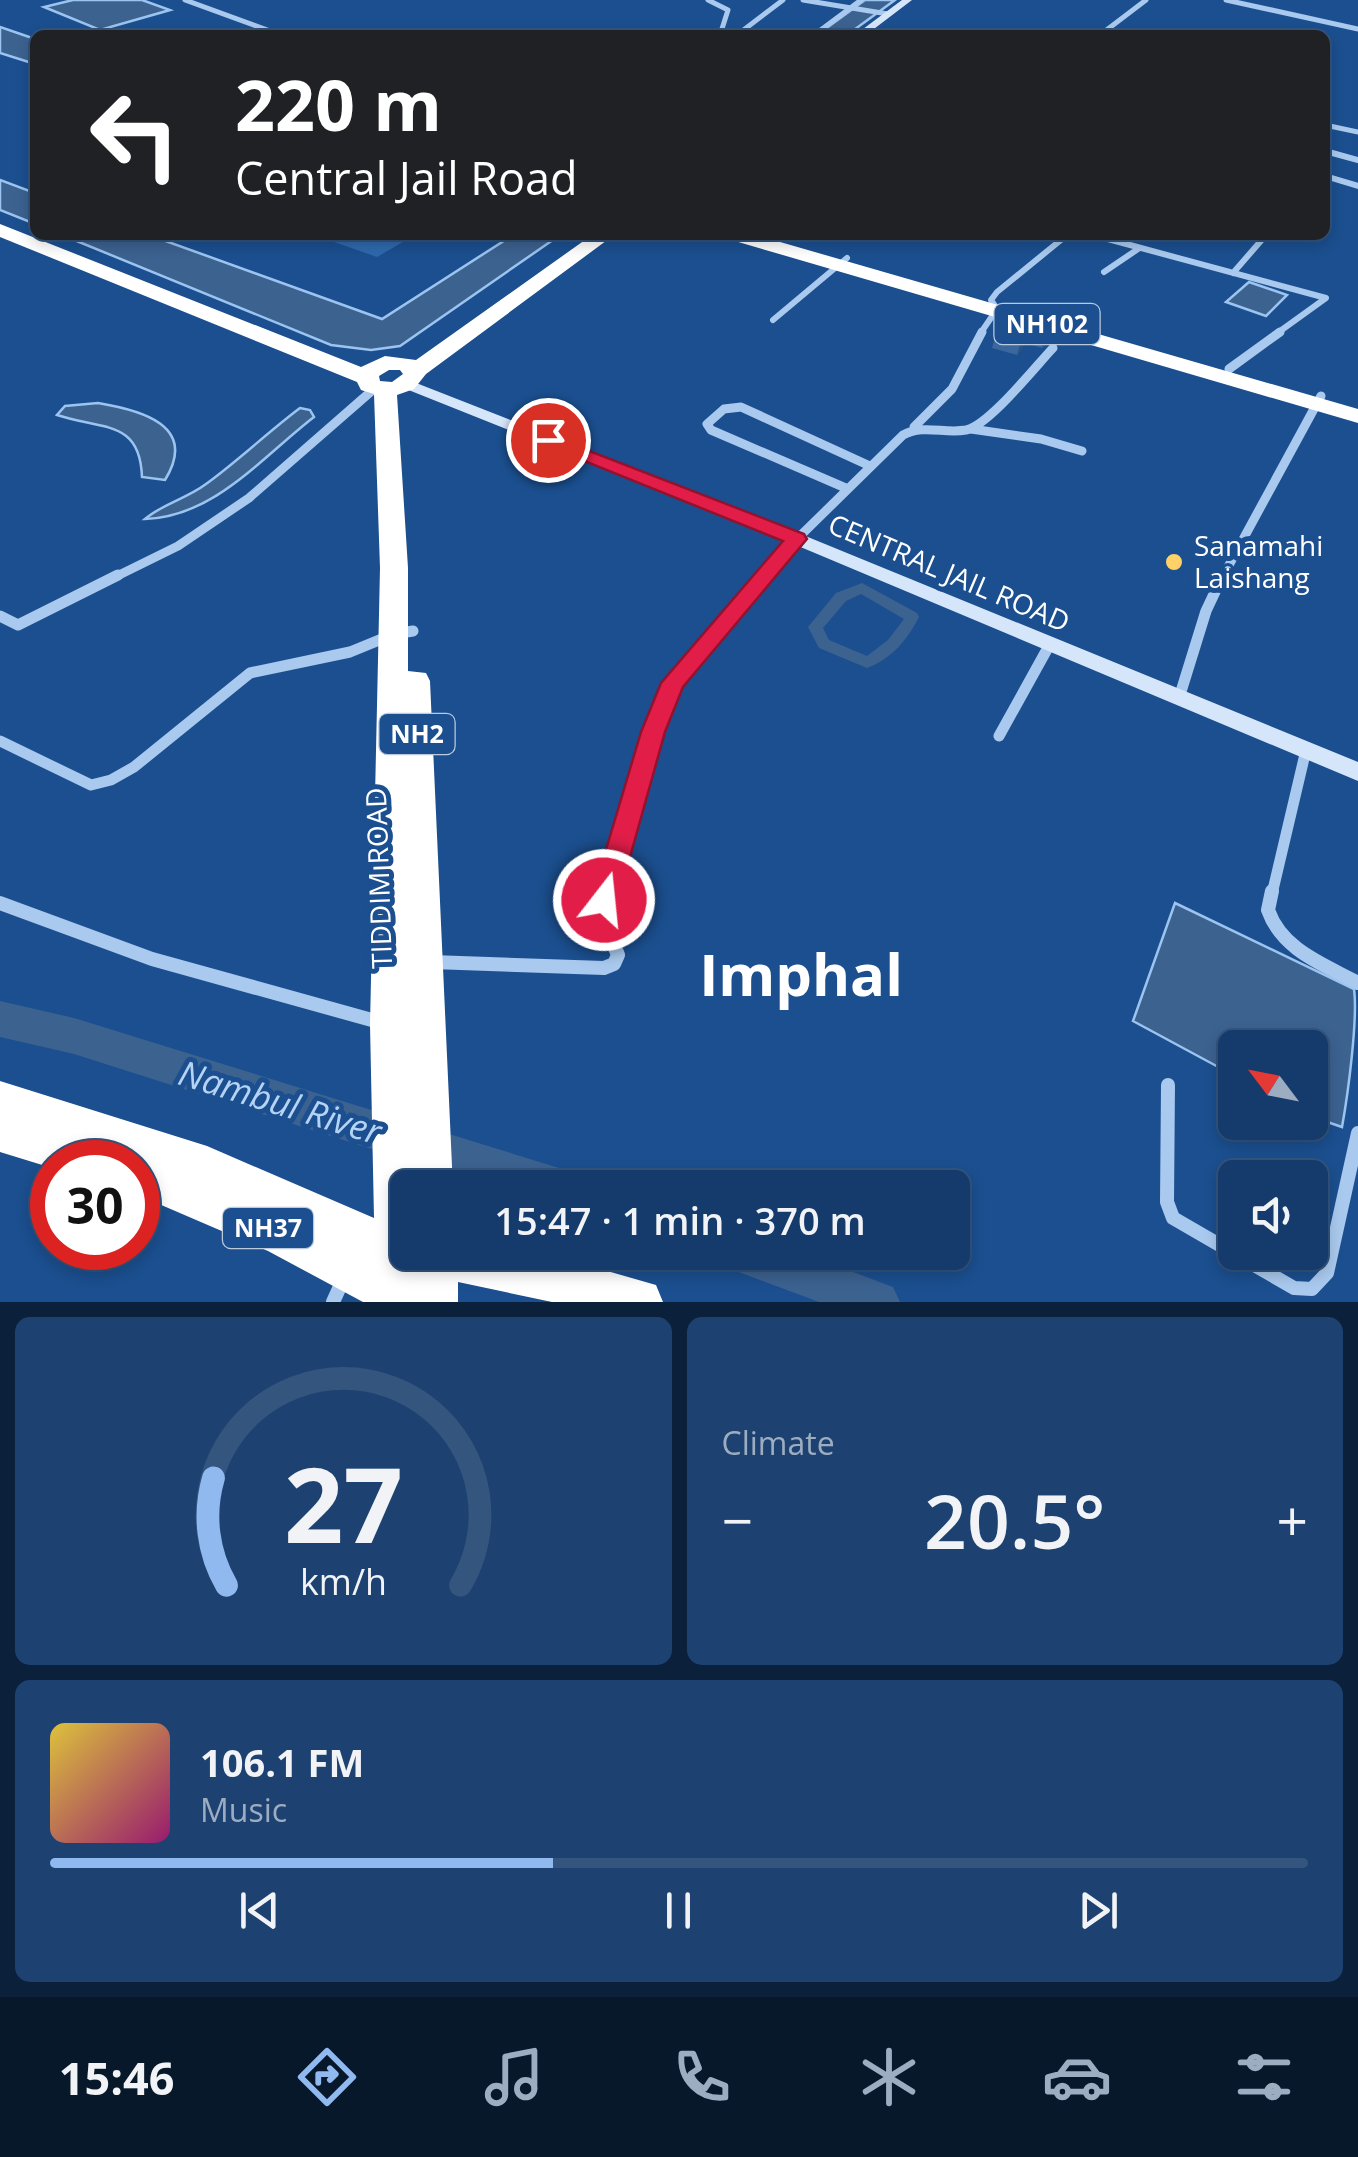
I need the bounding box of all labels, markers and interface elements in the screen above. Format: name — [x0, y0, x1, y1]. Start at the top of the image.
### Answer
text: 220 m — [235, 56, 442, 152]
icon: left — [70, 70, 200, 200]
text: Central Jail Road — [235, 147, 578, 208]
road number: NH102 — [994, 304, 1100, 344]
pin — [506, 398, 591, 483]
icon: arrive — [521, 413, 576, 468]
street label: CENTRAL JAIL ROAD — [823, 504, 1076, 640]
place label: Sanamahi Laishang — [1194, 526, 1323, 596]
marker: Sanamahi Laishang — [1163, 551, 1185, 573]
road number: NH2 — [380, 714, 454, 754]
street label: TIDDIM ROAD — [356, 787, 400, 969]
position arrow — [552, 848, 656, 952]
district label: Imphal — [699, 934, 903, 1013]
north arrow — [1218, 1030, 1328, 1140]
map controls — [1218, 1030, 1328, 1270]
water label: Nambul River — [173, 1048, 389, 1155]
speed limit sign: 30 — [30, 1140, 160, 1270]
button: sound — [1218, 1160, 1328, 1270]
text: 15:47 · 1 min · 370 m — [494, 1194, 866, 1246]
road number: NH37 — [223, 1208, 313, 1248]
text: Climate — [722, 1421, 835, 1464]
text: 27 — [284, 1432, 403, 1573]
text: 20.5° — [924, 1469, 1105, 1571]
text: − — [722, 1482, 753, 1557]
text: + — [1277, 1482, 1308, 1557]
text: km/h — [300, 1557, 387, 1605]
text: 106.1 FM — [200, 1736, 364, 1788]
text: Music — [200, 1788, 287, 1831]
icon: previous — [232, 1883, 287, 1938]
icon: pause — [651, 1883, 706, 1938]
icon: next — [1071, 1883, 1126, 1938]
icon: directions — [292, 2042, 362, 2112]
icon: music — [479, 2042, 549, 2112]
icon: phone — [667, 2042, 737, 2112]
icon: climate — [854, 2042, 924, 2112]
icon: car — [1042, 2042, 1112, 2112]
icon: filters — [1229, 2042, 1299, 2112]
text: 15:46 — [59, 2047, 174, 2108]

